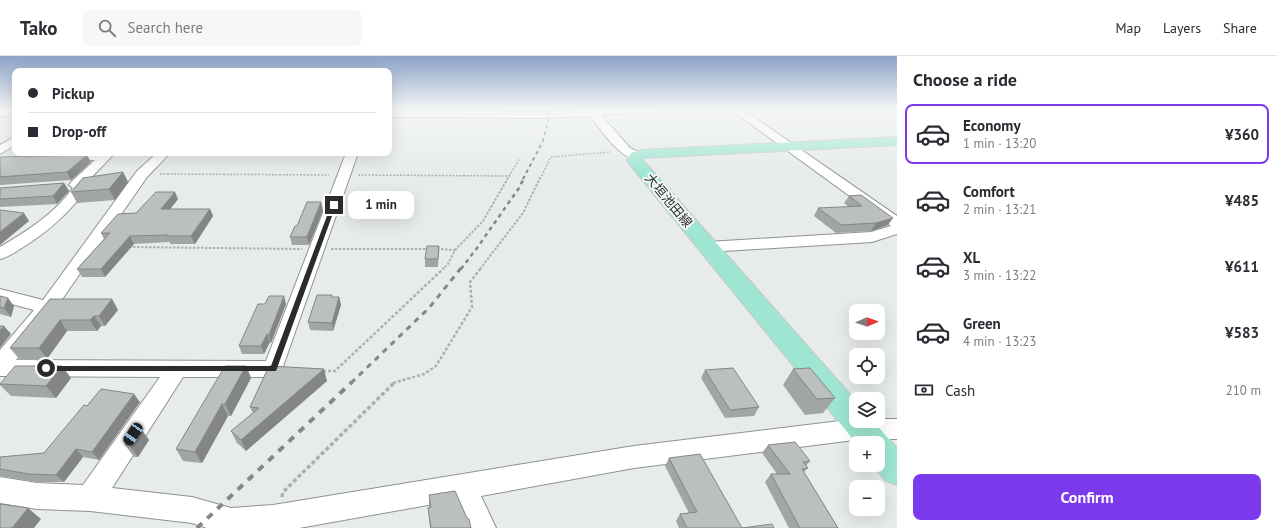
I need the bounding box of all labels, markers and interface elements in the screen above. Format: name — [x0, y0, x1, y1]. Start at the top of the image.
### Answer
search box — [82, 10, 362, 46]
text: Tako — [20, 16, 58, 40]
icon: search — [96, 17, 118, 39]
text: Search here — [128, 18, 203, 37]
text: Map — [1115, 19, 1141, 37]
text: Layers — [1163, 19, 1201, 37]
text: Share — [1223, 19, 1257, 37]
text: Choose a ride — [913, 68, 1017, 91]
text: Pickup — [52, 84, 95, 103]
icon: car — [915, 116, 951, 152]
text: Economy — [963, 116, 1021, 135]
text: Drop-off — [52, 122, 106, 141]
text: ¥360 — [1225, 125, 1259, 144]
text: 1 min · 13:20 — [963, 135, 1036, 152]
street label: 大垣池田線 — [641, 170, 696, 231]
icon: car — [915, 182, 951, 218]
text: Comfort — [963, 182, 1015, 201]
callout: 1 min — [348, 191, 414, 219]
text: ¥485 — [1225, 191, 1259, 210]
route end — [325, 196, 343, 214]
text: 1 min — [365, 196, 397, 213]
text: 2 min · 13:21 — [963, 201, 1036, 218]
icon: car — [915, 248, 951, 284]
text: XL — [963, 248, 980, 267]
text: ¥611 — [1225, 257, 1259, 276]
text: 3 min · 13:22 — [963, 267, 1036, 284]
north arrow — [849, 304, 885, 340]
map controls — [849, 304, 885, 516]
icon: car — [915, 314, 951, 350]
text: Green — [963, 314, 1001, 333]
text: ¥583 — [1225, 323, 1259, 342]
text: 4 min · 13:23 — [963, 333, 1036, 350]
button: locate — [849, 348, 885, 384]
route start — [37, 359, 55, 377]
icon: cash — [913, 379, 935, 401]
text: Cash — [945, 381, 975, 400]
text: 210 m — [1226, 382, 1261, 399]
button: layers — [849, 392, 885, 428]
car — [121, 421, 145, 447]
button: + — [849, 436, 885, 472]
button: Confirm — [913, 474, 1261, 520]
button: − — [849, 480, 885, 516]

